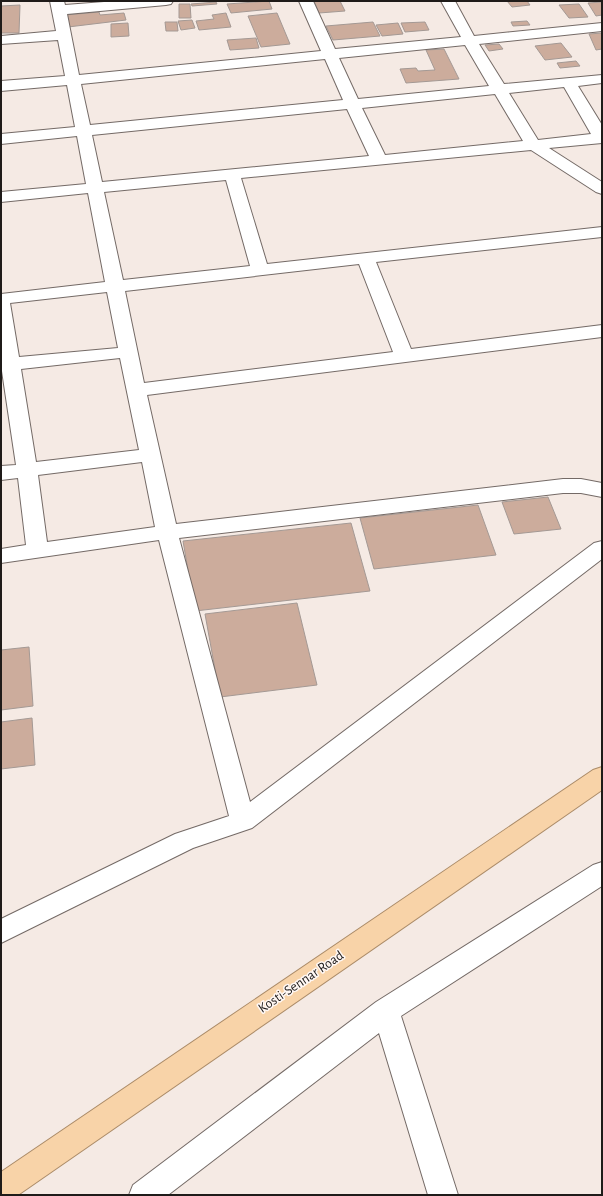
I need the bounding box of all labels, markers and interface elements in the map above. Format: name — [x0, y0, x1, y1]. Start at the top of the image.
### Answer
street label: Kosti-Sennar Road — [256, 948, 346, 1016]

